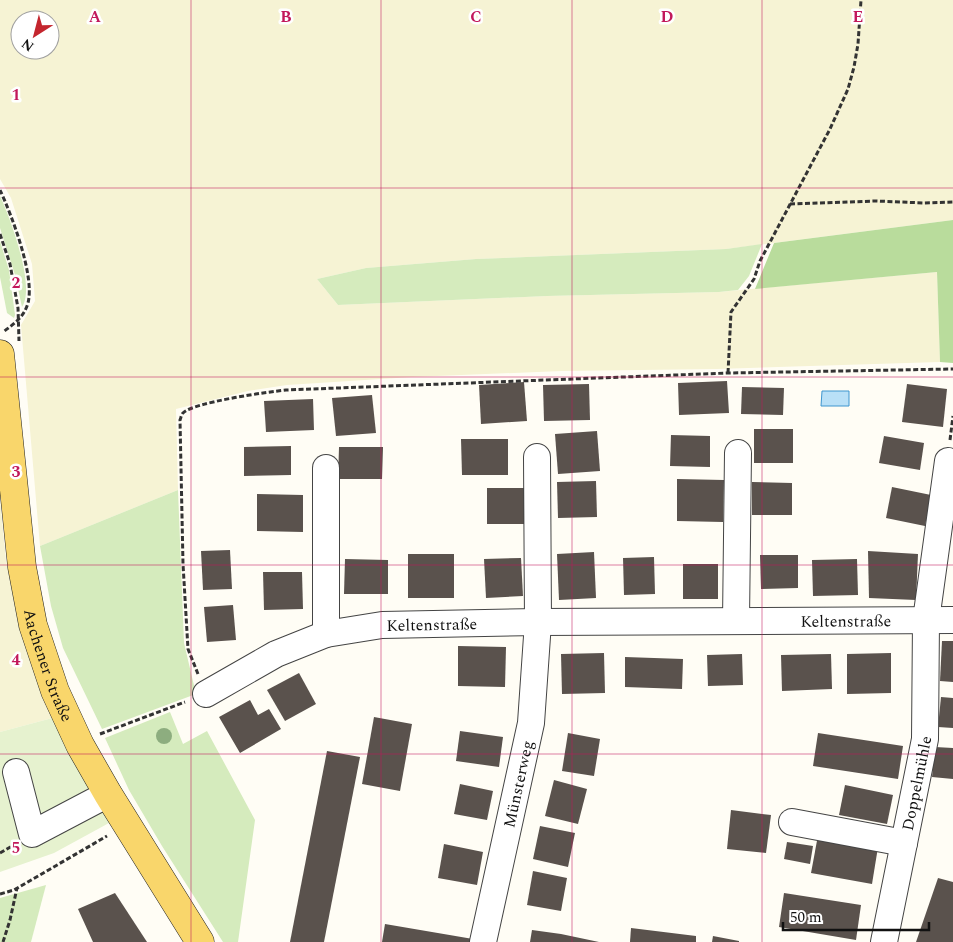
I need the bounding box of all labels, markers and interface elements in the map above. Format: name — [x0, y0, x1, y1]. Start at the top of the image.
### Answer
text: A — [89, 5, 102, 29]
text: B — [280, 5, 292, 29]
text: C — [470, 5, 482, 29]
text: D — [661, 5, 674, 29]
text: E — [853, 5, 863, 29]
north arrow — [10, 10, 60, 60]
text: N — [17, 33, 38, 57]
text: 1 — [12, 83, 20, 107]
text: 2 — [12, 271, 21, 295]
text: 3 — [12, 460, 21, 484]
street label: Aachener Straße — [17, 607, 79, 726]
street label: Keltenstraße — [800, 609, 891, 634]
street label: Keltenstraße — [386, 612, 477, 638]
text: 4 — [12, 648, 21, 672]
street label: Doppelmühle — [896, 734, 938, 833]
street label: Münsterweg — [497, 738, 540, 830]
text: 5 — [12, 836, 20, 860]
scale bar — [783, 900, 929, 932]
text: 50 m — [790, 906, 822, 929]

